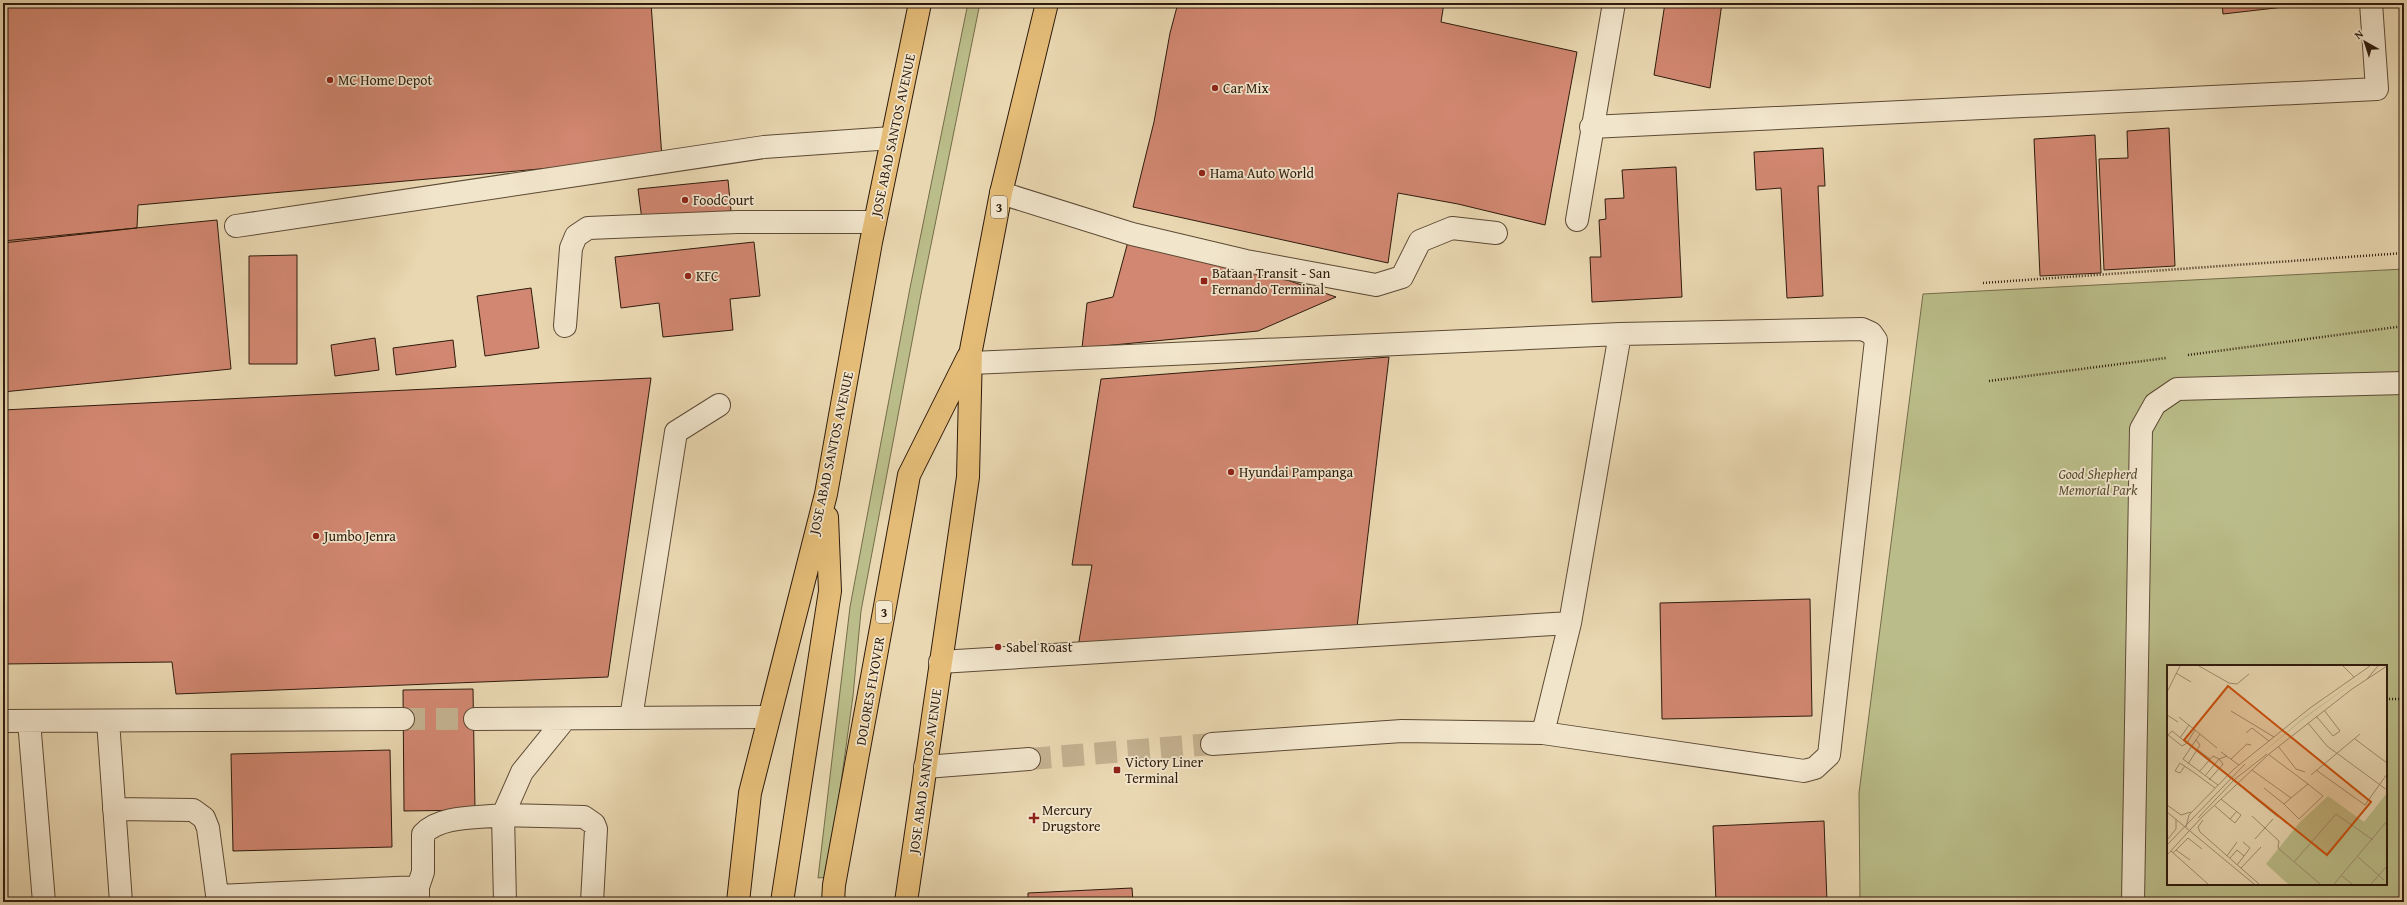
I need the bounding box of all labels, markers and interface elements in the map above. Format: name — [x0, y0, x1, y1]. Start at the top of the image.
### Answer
north arrow — [2345, 22, 2385, 62]
text: N — [2351, 25, 2367, 43]
street label: JOSE ABAD SANTOS AVENUE — [866, 52, 920, 220]
place label: MC Home Depot — [338, 70, 432, 90]
marker: MC Home Depot — [325, 75, 335, 85]
place label: Car Mix — [1223, 78, 1269, 98]
marker: Car Mix — [1210, 83, 1220, 93]
place label: Hama Auto World — [1210, 163, 1314, 183]
marker: Hama Auto World — [1197, 168, 1207, 178]
place label: FoodCourt — [693, 190, 754, 210]
marker: FoodCourt — [680, 195, 690, 205]
road number: 3 — [991, 196, 1007, 218]
place label: Bataan Transit - San Fernando Terminal — [1212, 263, 1330, 299]
place label: KFC — [696, 266, 719, 286]
marker: KFC — [683, 271, 693, 281]
marker: Bataan Transit - San Fernando Terminal — [1199, 276, 1209, 286]
street label: JOSE ABAD SANTOS AVENUE — [804, 370, 858, 538]
place label: Hyundai Pampanga — [1239, 462, 1353, 482]
park label: Good Shepherd Memorial Park — [2058, 464, 2138, 500]
marker: Hyundai Pampanga — [1226, 467, 1236, 477]
place label: Jumbo Jenra — [322, 526, 396, 546]
marker: Jumbo Jenra — [311, 531, 321, 541]
road number: 3 — [876, 601, 892, 623]
street label: DOLORES FLYOVER — [851, 634, 890, 747]
place label: Sabel Roast — [1006, 637, 1073, 657]
marker: Sabel Roast — [993, 642, 1003, 652]
inset map — [2167, 665, 2387, 885]
street label: JOSE ABAD SANTOS AVENUE — [903, 687, 946, 857]
place label: Victory Liner Terminal — [1125, 752, 1203, 788]
marker: Victory Liner Terminal — [1112, 765, 1122, 775]
place label: Mercury Drugstore — [1042, 800, 1101, 836]
marker: Mercury Drugstore — [1029, 813, 1039, 823]

